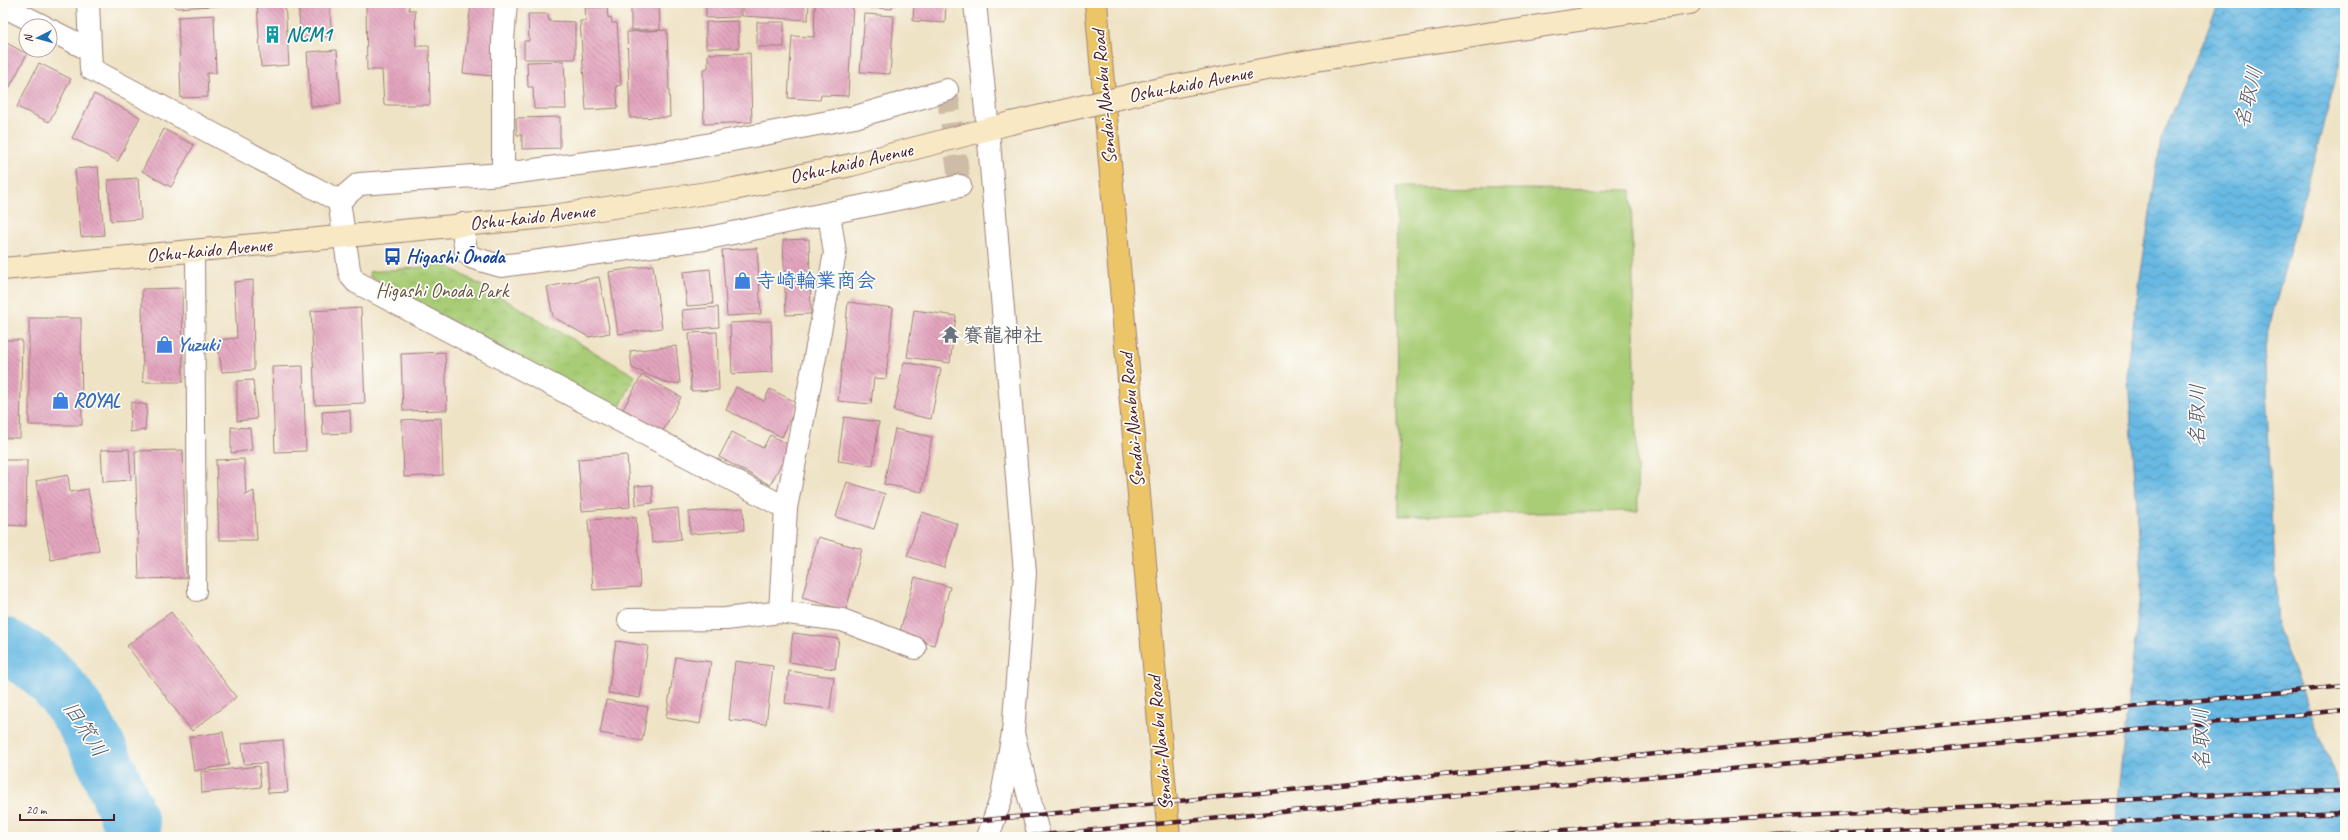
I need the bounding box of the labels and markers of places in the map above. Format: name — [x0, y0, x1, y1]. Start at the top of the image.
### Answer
place label: NCM1 — [286, 22, 334, 47]
building icon: NCM1 — [263, 24, 283, 44]
place label: Higashi Ōnoda — [406, 244, 506, 269]
bus stop icon: Higashi Ōnoda — [383, 246, 403, 266]
place label: 寺崎輪業商会 — [756, 268, 876, 293]
shop icon: 寺崎輪業商会 — [733, 270, 753, 290]
place label: 賽龍神社 — [963, 323, 1043, 348]
temple icon: 賽龍神社 — [940, 325, 960, 345]
place label: Yuzuki — [177, 332, 222, 357]
shop icon: Yuzuki — [154, 334, 174, 354]
place label: ROYAL — [73, 388, 121, 413]
shop icon: ROYAL — [50, 390, 70, 410]

